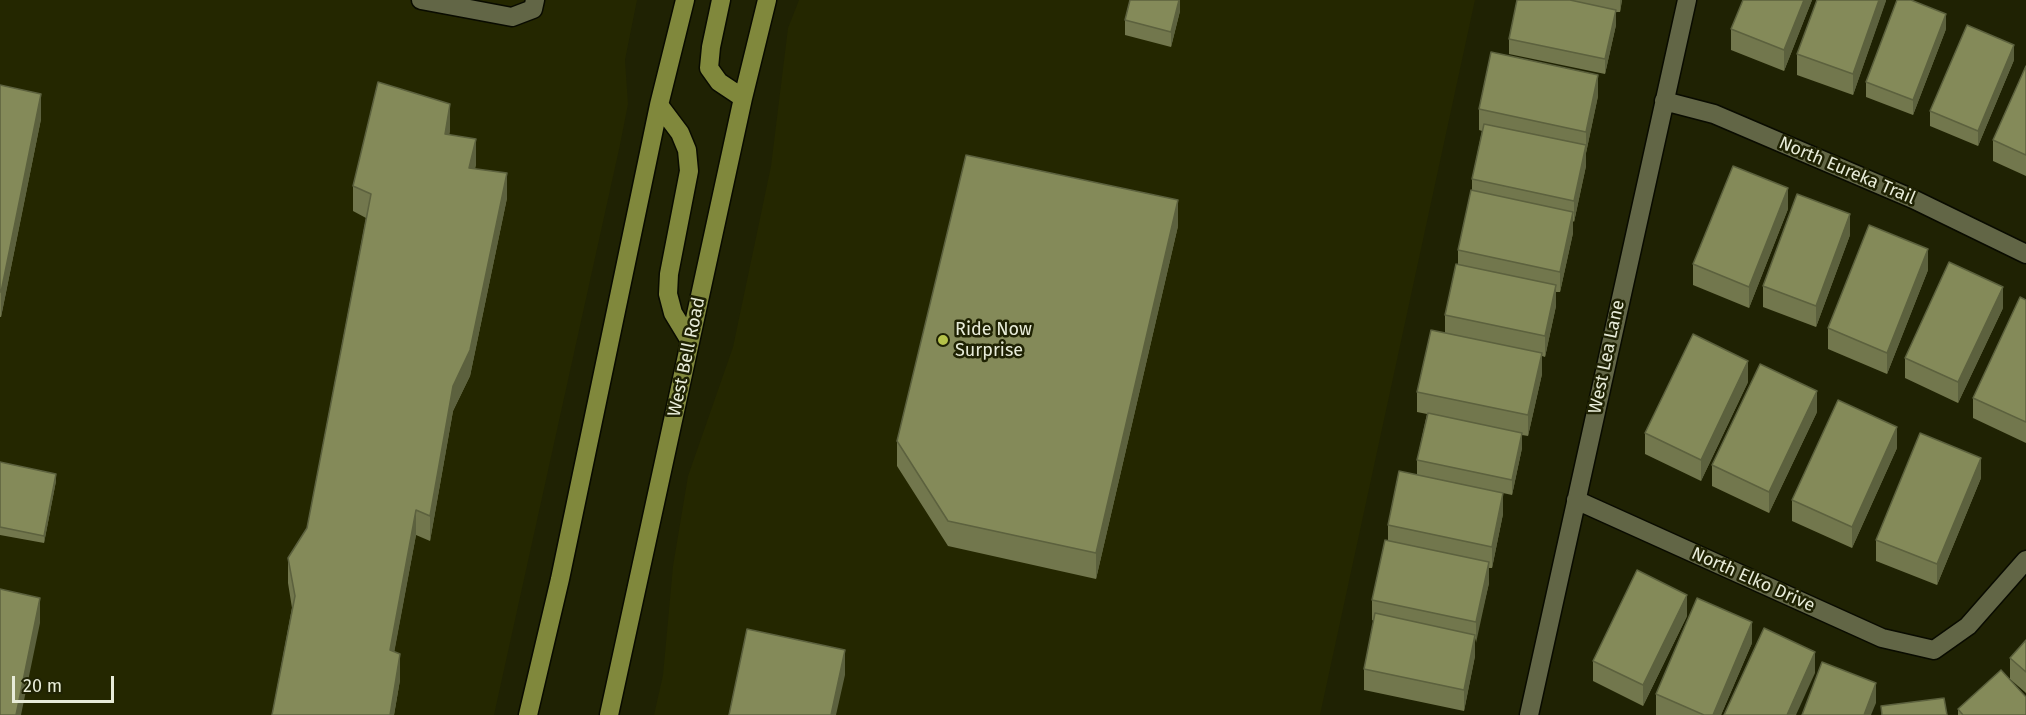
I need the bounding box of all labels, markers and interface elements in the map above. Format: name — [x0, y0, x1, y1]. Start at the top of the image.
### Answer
street label: North Eureka Trail — [1775, 132, 1919, 210]
street label: West Bell Road — [664, 295, 710, 419]
street label: West Lea Lane — [1584, 298, 1630, 416]
place label: Ride Now Surprise — [955, 319, 1032, 362]
marker: Ride Now Surprise — [936, 333, 950, 347]
street label: North Elko Drive — [1688, 543, 1818, 617]
scale bar — [15, 664, 117, 702]
text: 20 m — [23, 675, 62, 697]

